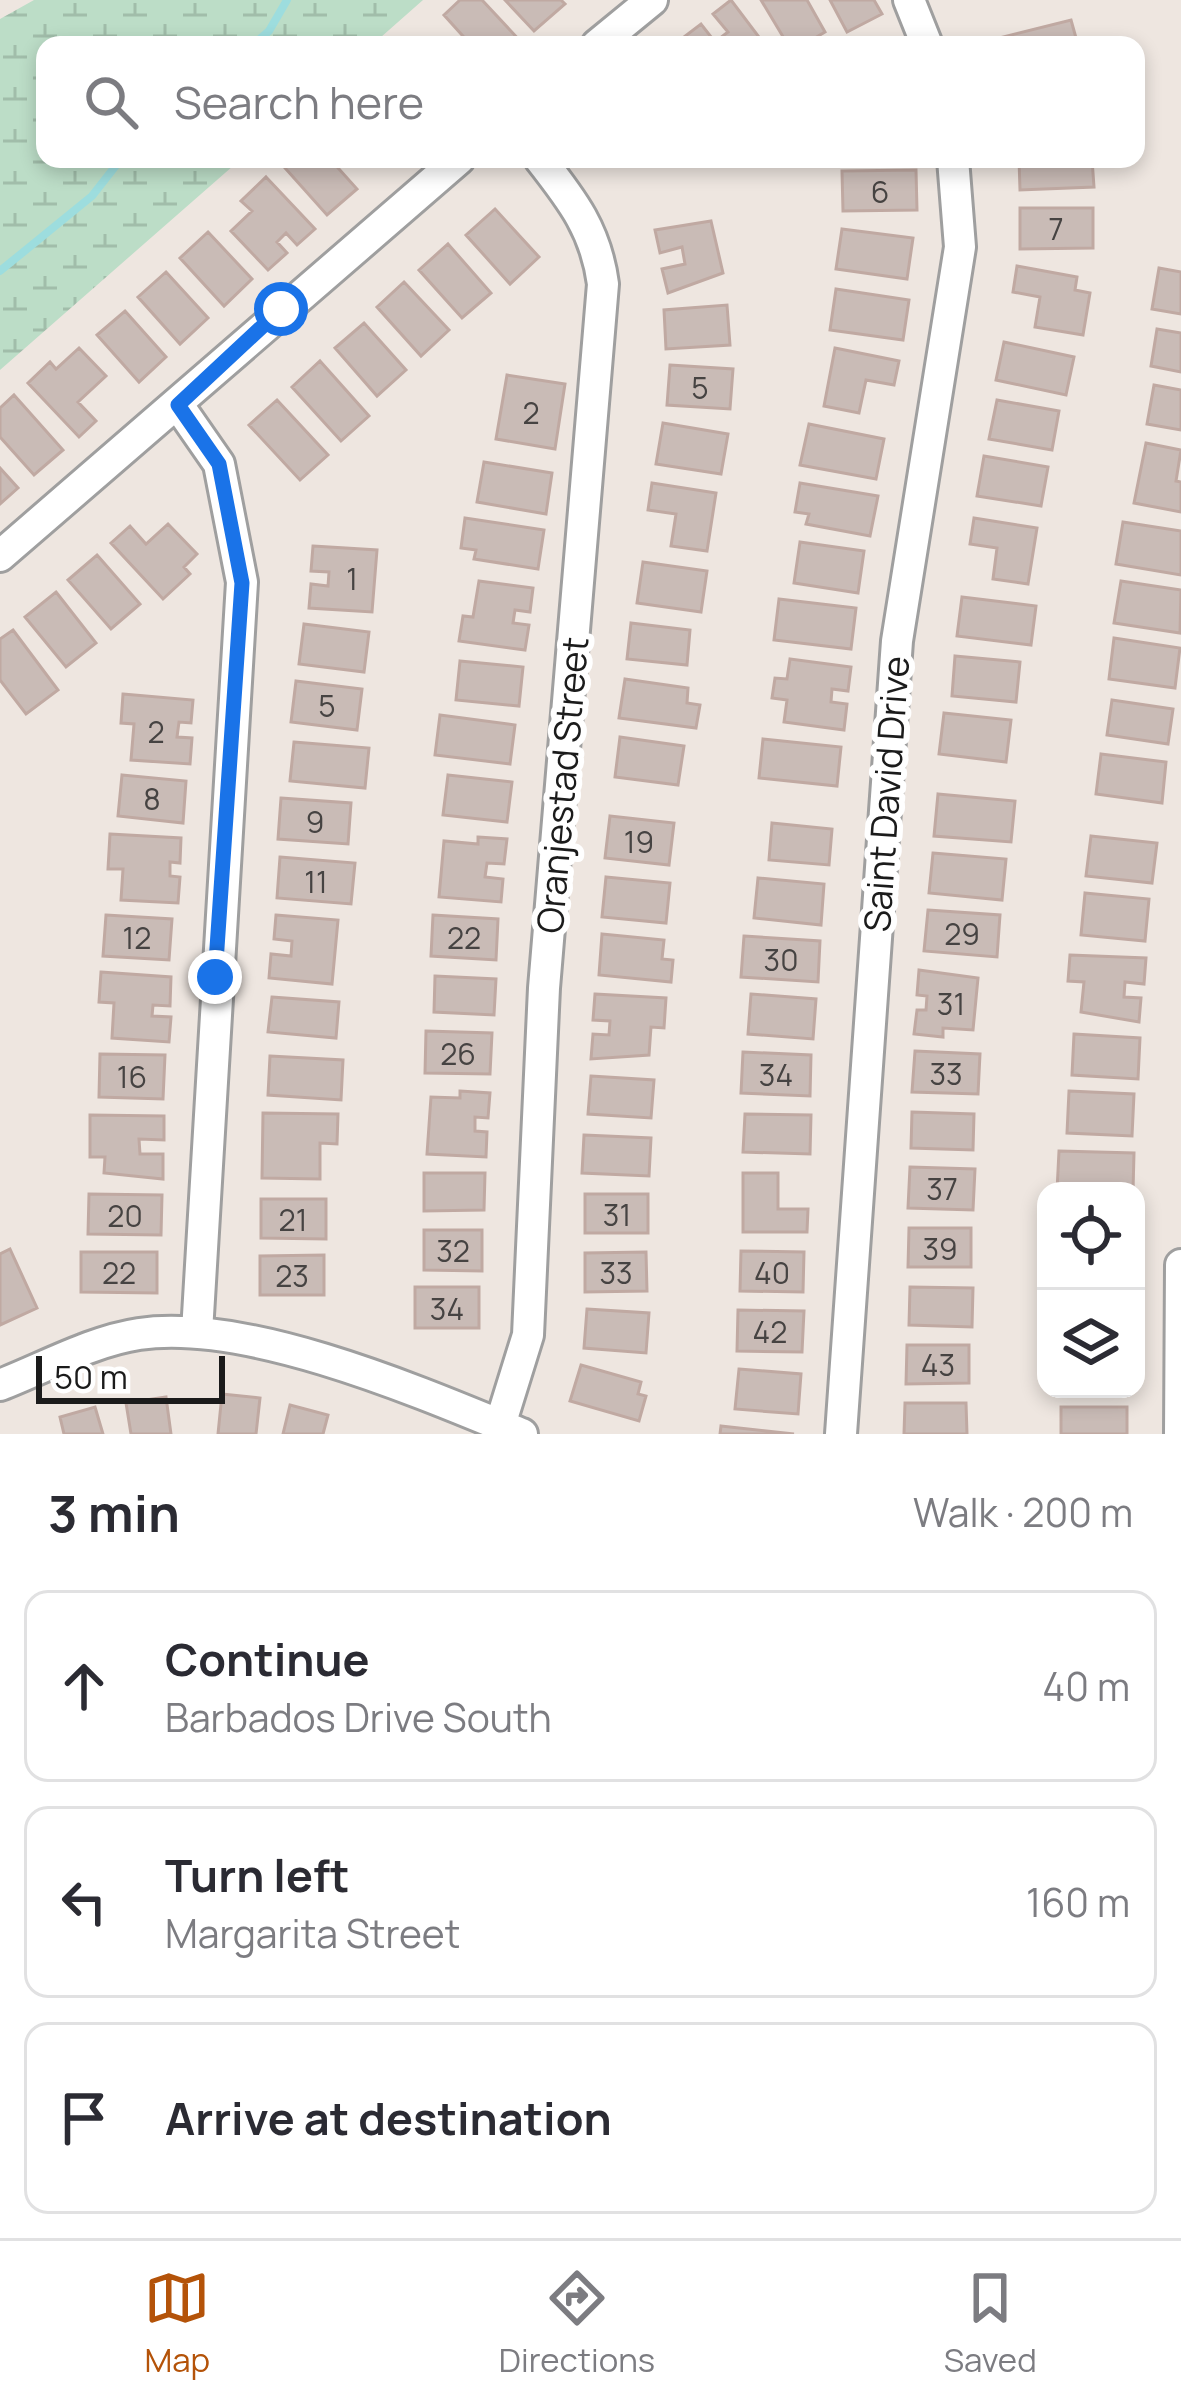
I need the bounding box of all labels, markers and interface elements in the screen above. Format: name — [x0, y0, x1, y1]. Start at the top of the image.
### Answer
search box — [36, 36, 1145, 168]
icon: search — [78, 69, 144, 135]
text: Search here — [174, 71, 424, 133]
house number: 6 — [871, 171, 889, 212]
house number: 7 — [1048, 208, 1064, 249]
route start — [254, 282, 308, 336]
house number: 5 — [691, 367, 709, 408]
house number: 2 — [522, 392, 540, 433]
house number: 1 — [346, 558, 358, 599]
street label: Oranjestad Street — [525, 635, 599, 935]
street label: Saint David Drive — [852, 654, 920, 934]
house number: 5 — [318, 685, 336, 726]
house number: 2 — [147, 711, 165, 752]
house number: 8 — [143, 778, 161, 819]
house number: 9 — [306, 801, 324, 842]
house number: 19 — [624, 821, 654, 862]
house number: 11 — [304, 861, 328, 902]
house number: 29 — [944, 913, 980, 954]
house number: 12 — [123, 917, 151, 958]
house number: 22 — [447, 917, 481, 958]
house number: 30 — [764, 939, 798, 980]
route end — [188, 950, 242, 1004]
house number: 31 — [937, 983, 965, 1024]
house number: 26 — [440, 1033, 476, 1074]
house number: 33 — [929, 1053, 963, 1094]
house number: 34 — [759, 1054, 793, 1095]
house number: 16 — [117, 1056, 147, 1097]
house number: 37 — [926, 1168, 958, 1209]
map controls — [1037, 1182, 1145, 1398]
button: locate — [1037, 1182, 1145, 1290]
house number: 31 — [603, 1194, 631, 1235]
house number: 20 — [107, 1195, 143, 1236]
house number: 21 — [279, 1199, 307, 1240]
house number: 39 — [922, 1228, 958, 1269]
house number: 32 — [436, 1230, 470, 1271]
house number: 22 — [102, 1252, 136, 1293]
house number: 33 — [599, 1252, 633, 1293]
house number: 40 — [754, 1252, 790, 1293]
house number: 23 — [275, 1255, 309, 1296]
house number: 34 — [430, 1288, 464, 1329]
button: layers — [1037, 1290, 1145, 1398]
house number: 42 — [753, 1311, 787, 1352]
house number: 43 — [921, 1344, 955, 1385]
scale bar — [36, 1350, 225, 1403]
text: 50 m — [54, 1354, 128, 1399]
text: 3 min — [48, 1478, 180, 1547]
text: Walk · 200 m — [913, 1485, 1133, 1539]
text: Continue — [165, 1628, 370, 1690]
icon: ahead — [51, 1653, 117, 1719]
text: 40 m — [1042, 1659, 1130, 1713]
text: Barbados Drive South — [165, 1690, 552, 1744]
text: Turn left — [165, 1844, 350, 1906]
icon: left — [51, 1869, 117, 1935]
text: 160 m — [1026, 1875, 1130, 1929]
text: Margarita Street — [165, 1906, 460, 1960]
icon: arrive — [51, 2085, 117, 2151]
text: Arrive at destination — [165, 2087, 612, 2149]
tab: Map — [144, 2265, 210, 2382]
tab: Directions — [499, 2265, 655, 2382]
tab: Saved — [944, 2265, 1037, 2382]

